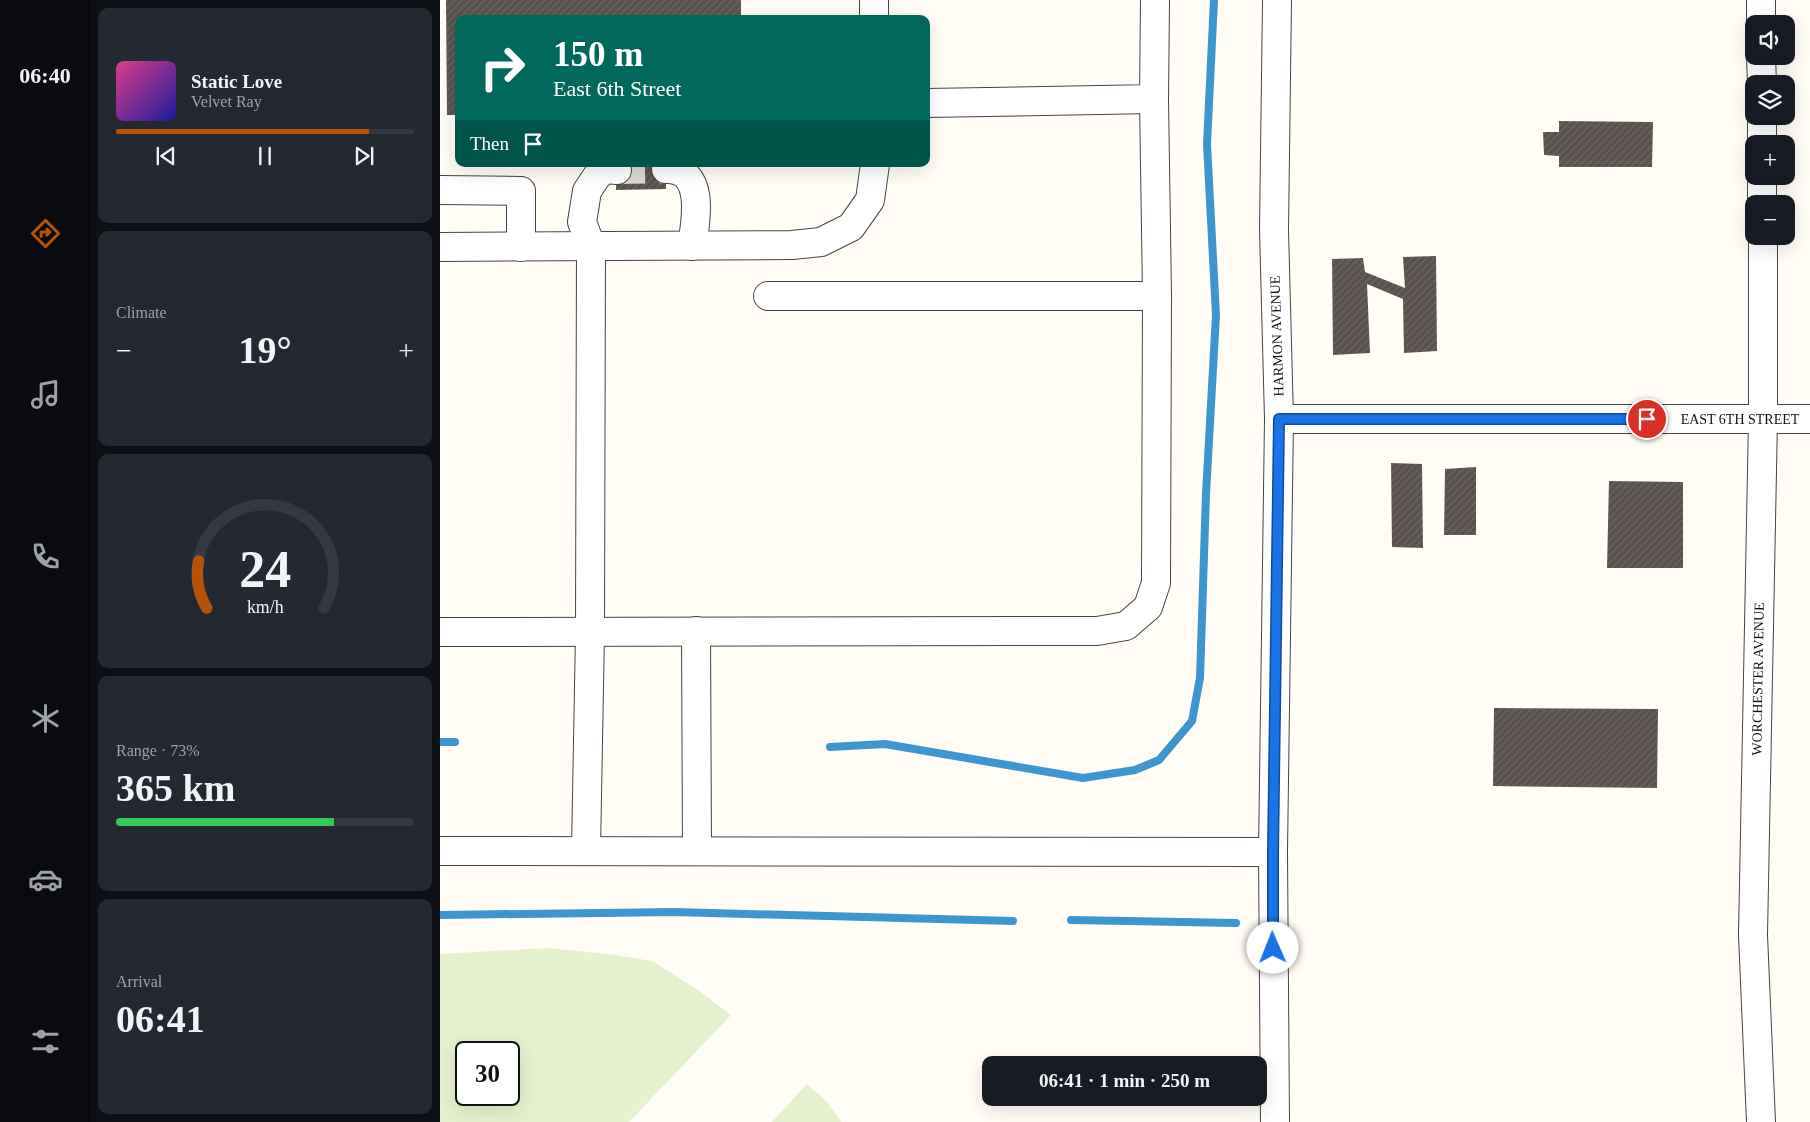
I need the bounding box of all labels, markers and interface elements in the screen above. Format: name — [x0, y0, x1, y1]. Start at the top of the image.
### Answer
map controls — [1745, 15, 1795, 245]
button: sound — [1745, 15, 1795, 65]
icon: right — [470, 35, 535, 100]
text: 150 m — [553, 35, 643, 74]
text: 06:40 — [19, 63, 71, 88]
text: Static Love — [191, 71, 282, 92]
button: layers — [1745, 75, 1795, 125]
text: East 6th Street — [553, 76, 681, 101]
text: Velvet Ray — [191, 93, 262, 110]
icon: arrive — [519, 130, 547, 158]
text: Then — [470, 133, 509, 154]
button: + — [1745, 135, 1795, 185]
icon: previous — [152, 142, 180, 170]
icon: pause — [251, 142, 279, 170]
icon: next — [350, 142, 378, 170]
button: − — [1745, 195, 1795, 245]
icon: directions — [28, 216, 63, 251]
street label: HARMON AVENUE — [1267, 275, 1287, 397]
text: Climate — [116, 304, 167, 321]
text: 19° — [238, 329, 292, 371]
text: − — [116, 335, 132, 366]
text: + — [398, 335, 414, 366]
icon: music — [28, 377, 63, 412]
pin — [1626, 398, 1668, 440]
icon: arrive — [1633, 405, 1661, 433]
street label: EAST 6TH STREET — [1681, 412, 1800, 427]
icon: phone — [28, 539, 63, 574]
text: 24 — [239, 541, 291, 598]
text: km/h — [247, 597, 283, 617]
street label: WORCHESTER AVENUE — [1749, 602, 1767, 756]
icon: climate — [28, 701, 63, 736]
text: Range · 73% — [116, 742, 200, 759]
text: 365 km — [116, 767, 235, 809]
icon: car — [28, 862, 63, 897]
position arrow — [1246, 921, 1298, 973]
text: Arrival — [116, 973, 162, 990]
text: 06:41 — [116, 998, 205, 1040]
icon: filters — [28, 1024, 63, 1059]
speed limit sign: 30 — [455, 1041, 520, 1106]
text: 06:41 · 1 min · 250 m — [1039, 1070, 1210, 1091]

